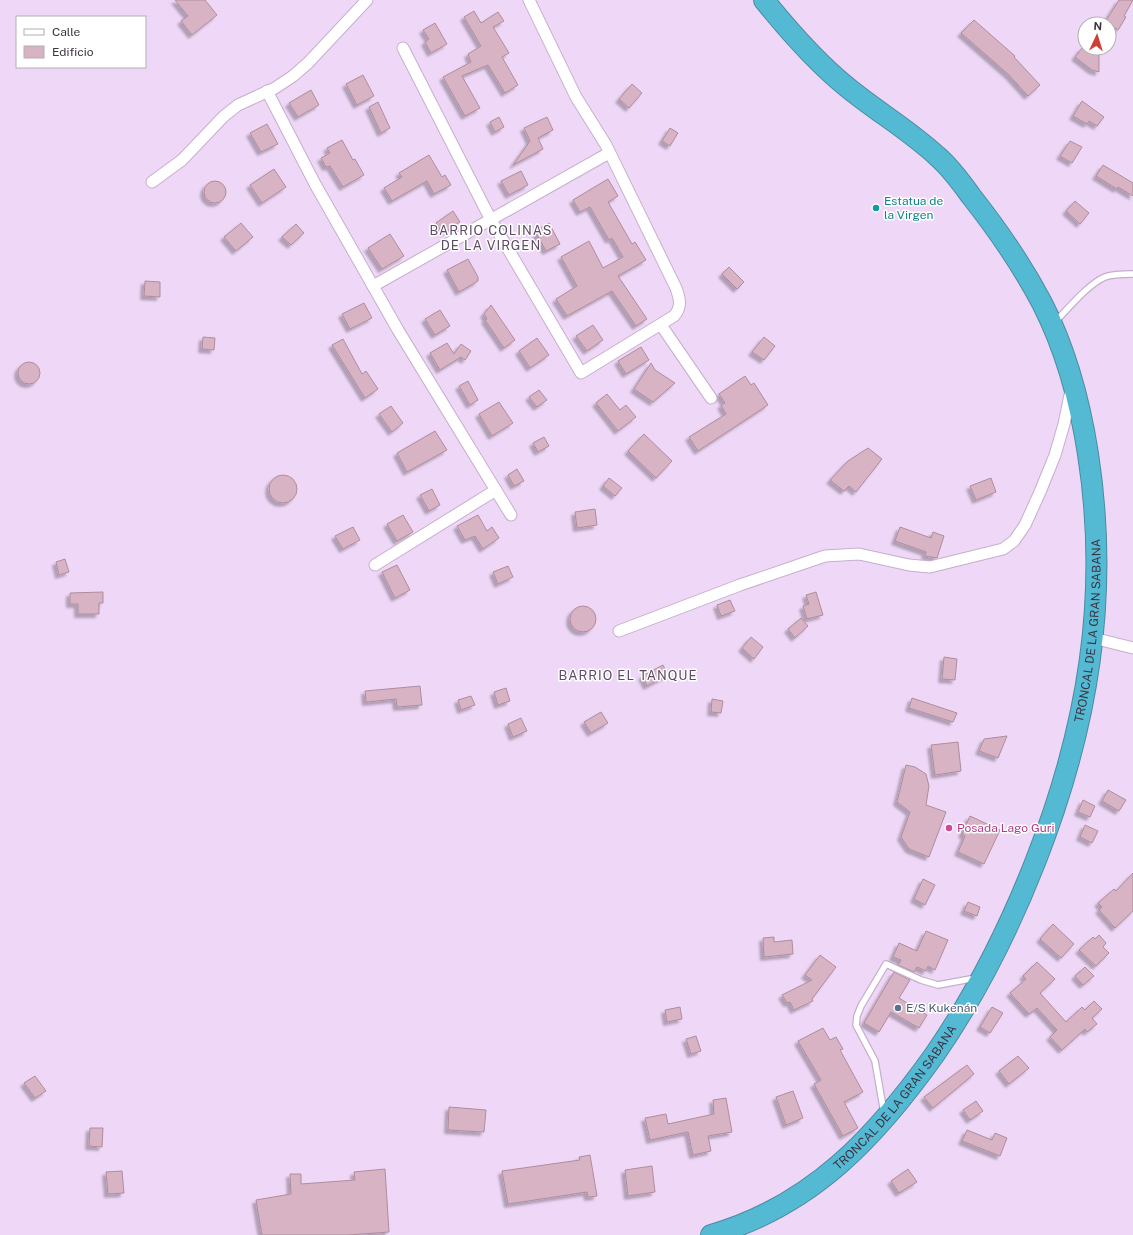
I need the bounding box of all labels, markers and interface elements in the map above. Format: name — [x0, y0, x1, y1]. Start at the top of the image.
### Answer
legend — [16, 16, 146, 68]
north arrow — [1077, 16, 1117, 56]
text: N — [1093, 20, 1102, 32]
text: Calle — [52, 25, 81, 39]
text: Edificio — [52, 45, 94, 59]
place label: Estatua de la Virgen — [884, 194, 943, 222]
marker: Estatua de la Virgen — [871, 203, 881, 213]
district label: BARRIO COLINAS DE LA VIRGEN — [429, 223, 553, 253]
street label: TRONCAL DE LA GRAN SABANA — [1072, 538, 1103, 724]
district label: BARRIO EL TANQUE — [559, 668, 697, 683]
place label: Posada Lago Guri — [957, 821, 1055, 835]
marker: Posada Lago Guri — [944, 823, 954, 833]
place label: E/S Kukenán — [906, 1001, 977, 1015]
marker: E/S Kukenán — [893, 1003, 903, 1013]
street label: TRONCAL DE LA GRAN SABANA — [831, 1022, 960, 1173]

